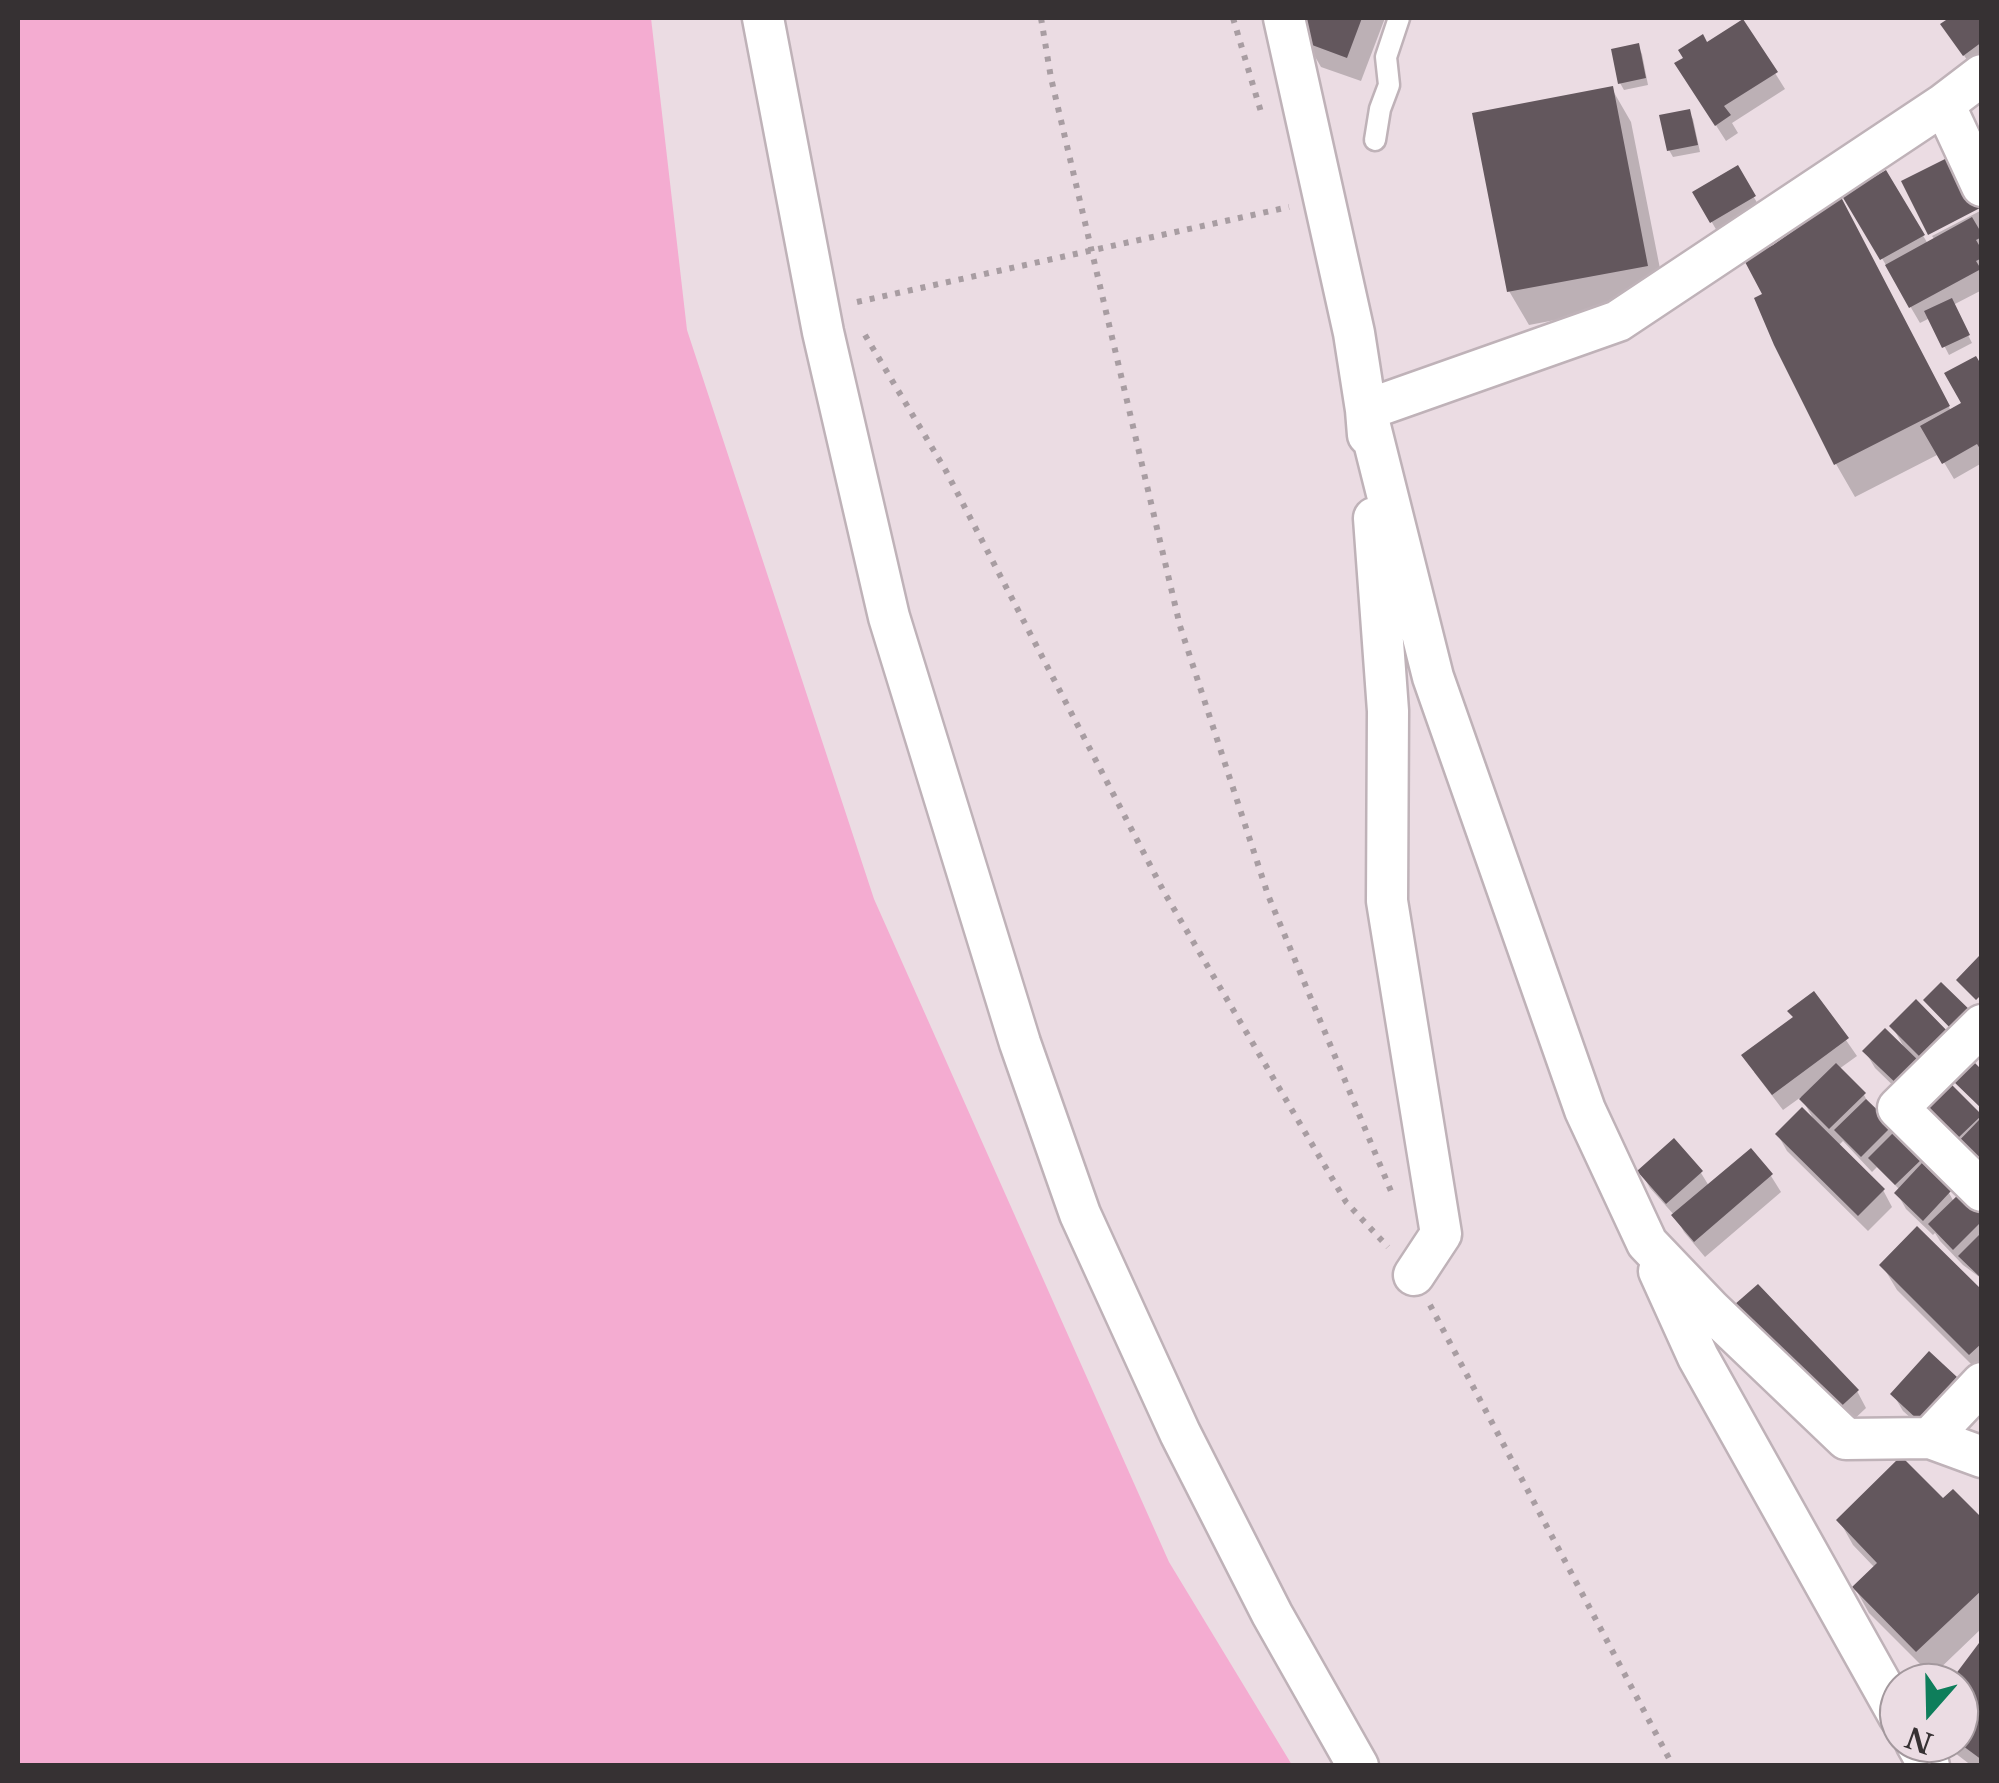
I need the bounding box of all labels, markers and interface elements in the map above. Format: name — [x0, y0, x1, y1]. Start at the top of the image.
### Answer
north arrow — [1879, 1663, 1979, 1763]
text: N — [1901, 1719, 1938, 1761]

